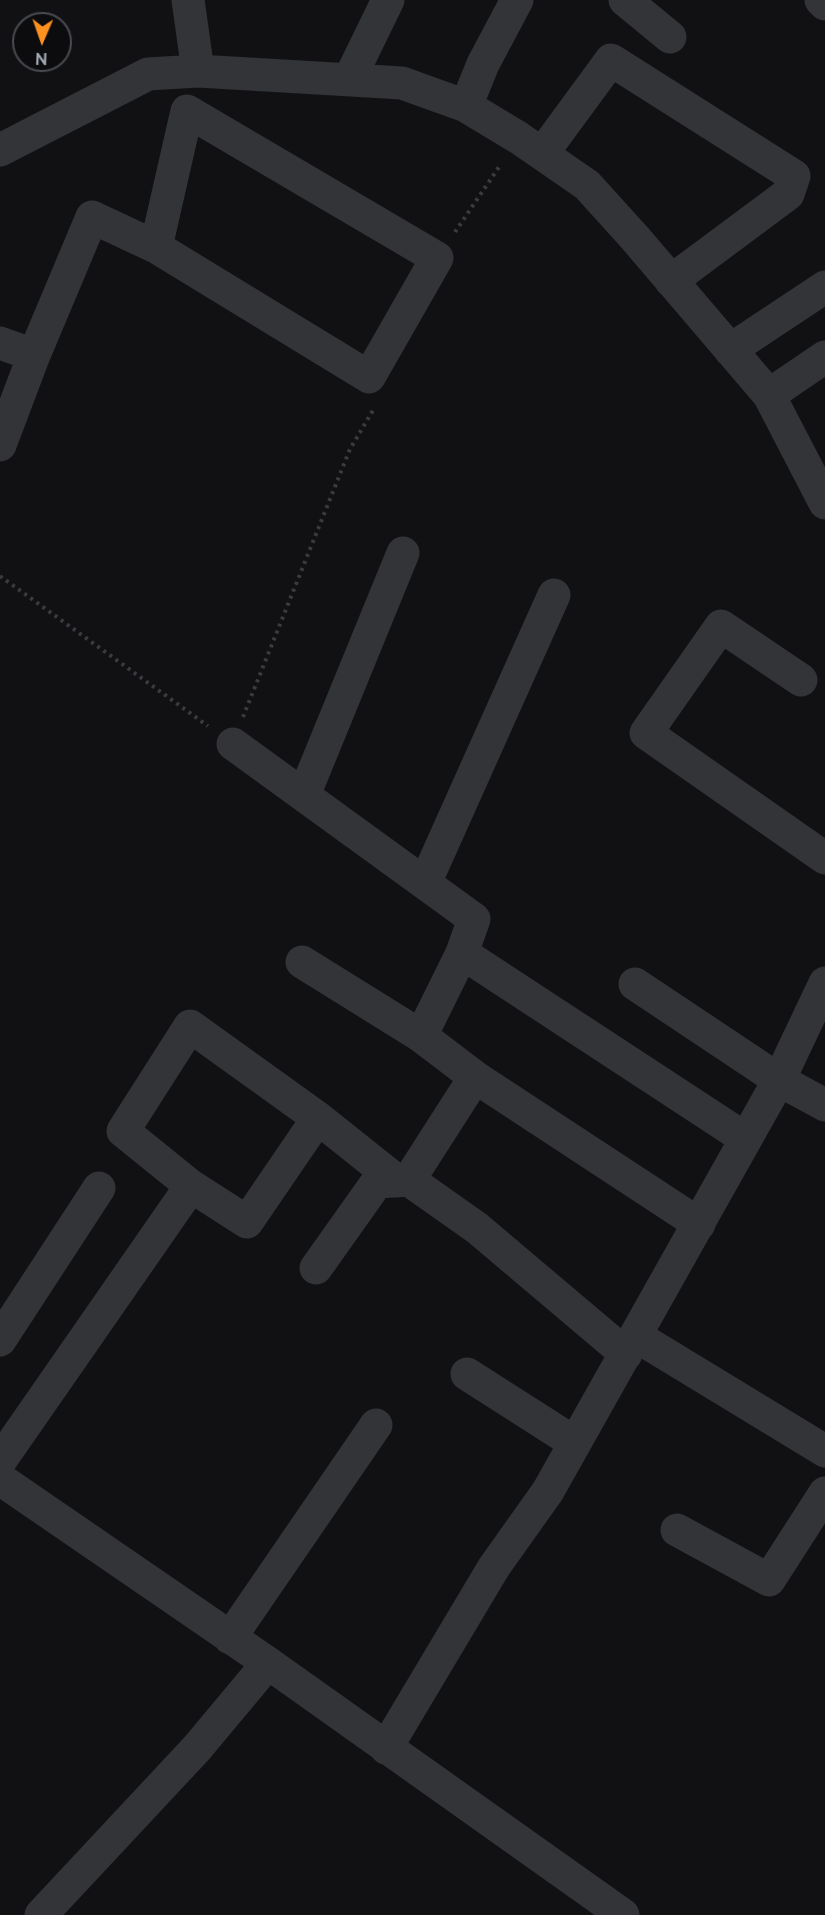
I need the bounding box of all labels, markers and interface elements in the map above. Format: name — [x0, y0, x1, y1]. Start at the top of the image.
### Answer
north arrow — [12, 12, 72, 72]
text: N — [35, 49, 48, 68]

